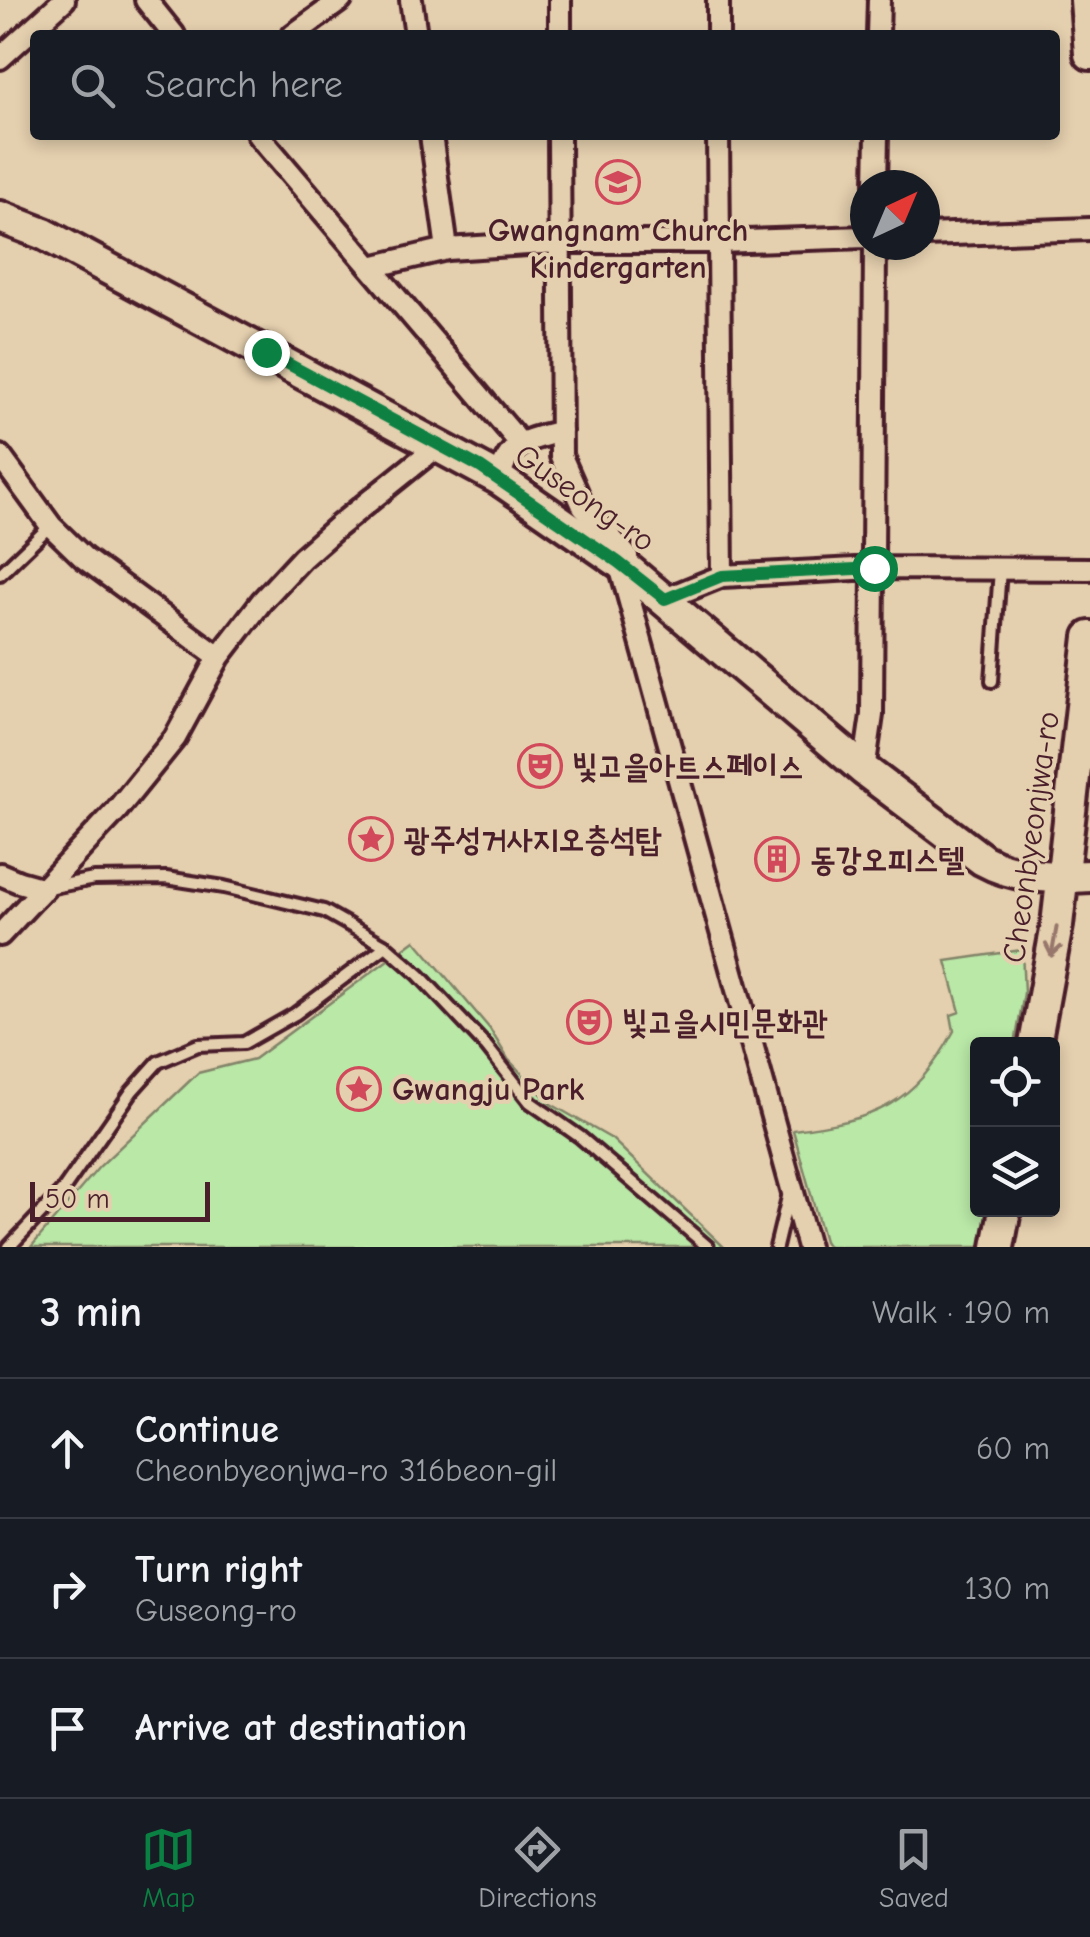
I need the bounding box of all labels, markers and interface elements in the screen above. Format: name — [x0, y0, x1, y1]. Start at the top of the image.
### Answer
search box — [30, 30, 1060, 140]
icon: search — [65, 58, 120, 113]
text: Search here — [145, 63, 343, 107]
school or university icon: Gwangnam Church Kindergarten — [595, 159, 641, 205]
north arrow — [850, 170, 940, 260]
place label: Gwangnam Church Kindergarten — [488, 212, 748, 286]
route end — [244, 330, 290, 376]
street label: Guseong-ro — [508, 436, 662, 560]
route start — [852, 546, 898, 592]
street label: Cheonbyeonjwa-ro — [995, 709, 1067, 965]
theatre icon: 빛고을아트스페이스 — [517, 743, 563, 789]
place label: 빛고을아트스페이스 — [572, 748, 804, 785]
place icon: 광주성거사지오층석탑 — [348, 816, 394, 862]
place label: 광주성거사지오층석탑 — [404, 821, 662, 858]
building icon: 동강오피스텔 — [754, 836, 800, 882]
place label: 동강오피스텔 — [810, 841, 965, 878]
one-way arrow — [1044, 926, 1063, 958]
theatre icon: 빛고을시민문화관 — [566, 999, 612, 1045]
place label: 빛고을시민문화관 — [622, 1004, 828, 1041]
map controls — [970, 1037, 1060, 1217]
button: locate — [970, 1037, 1060, 1127]
place icon: Gwangju Park — [336, 1066, 382, 1112]
place label: Gwangju Park — [392, 1071, 585, 1108]
button: layers — [970, 1127, 1060, 1217]
scale bar — [30, 1177, 210, 1222]
text: 50 m — [45, 1183, 110, 1215]
text: 3 min — [40, 1288, 142, 1337]
text: Walk · 190 m — [872, 1294, 1050, 1331]
text: Continue — [135, 1408, 279, 1452]
icon: ahead — [40, 1421, 95, 1476]
text: 60 m — [976, 1430, 1050, 1467]
text: Cheonbyeonjwa-ro 316beon-gil — [135, 1452, 557, 1489]
text: Turn right — [135, 1548, 302, 1592]
icon: right — [40, 1561, 95, 1616]
text: 130 m — [964, 1570, 1050, 1607]
text: Guseong-ro — [135, 1592, 297, 1629]
icon: arrive — [40, 1701, 95, 1756]
text: Arrive at destination — [135, 1706, 467, 1750]
tab: Map — [141, 1822, 196, 1914]
tab: Directions — [478, 1822, 597, 1914]
tab: Saved — [879, 1822, 949, 1914]

